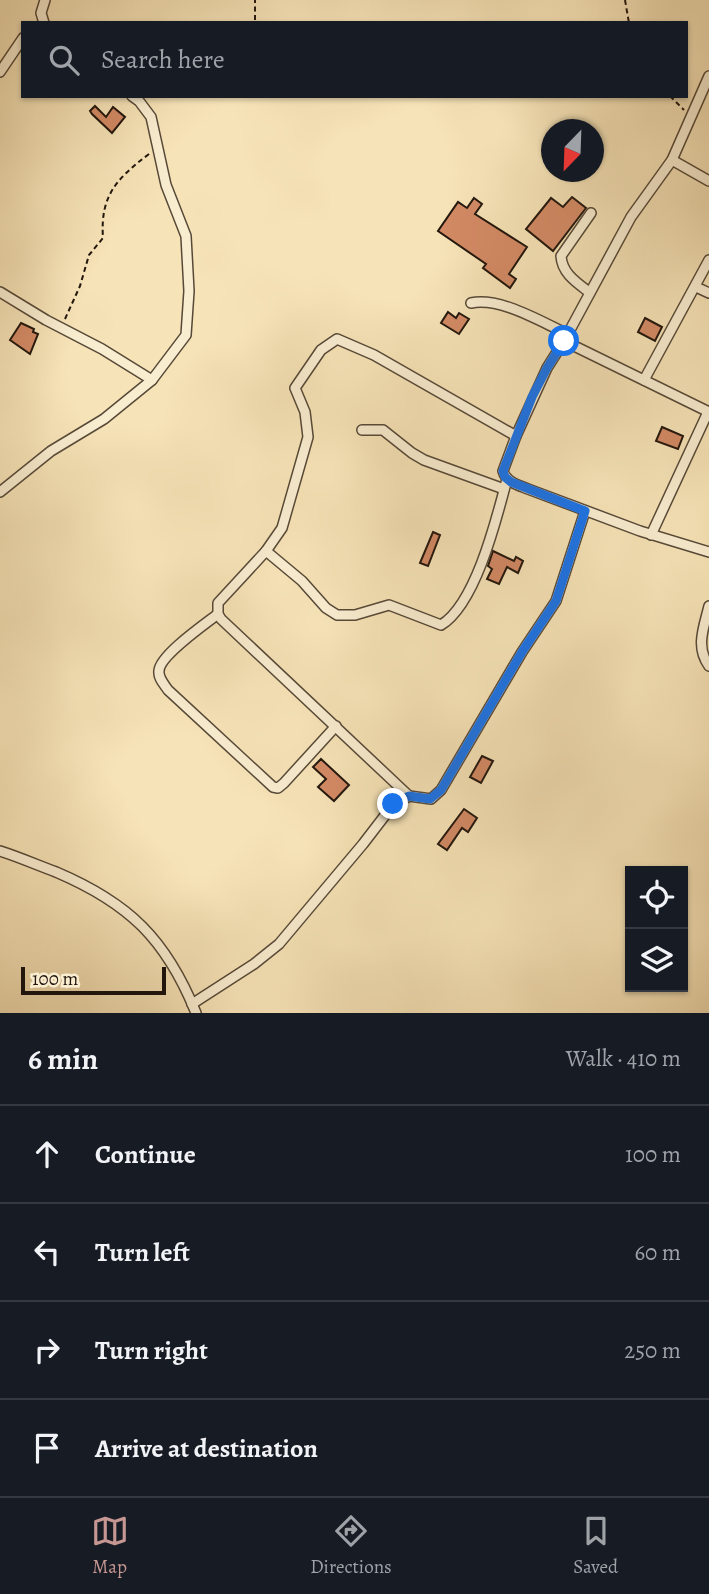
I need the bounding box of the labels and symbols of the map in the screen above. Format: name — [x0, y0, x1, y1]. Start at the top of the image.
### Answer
north arrow — [541, 119, 604, 182]
route start — [548, 325, 579, 356]
route end — [377, 788, 408, 819]
scale bar — [21, 964, 166, 996]

